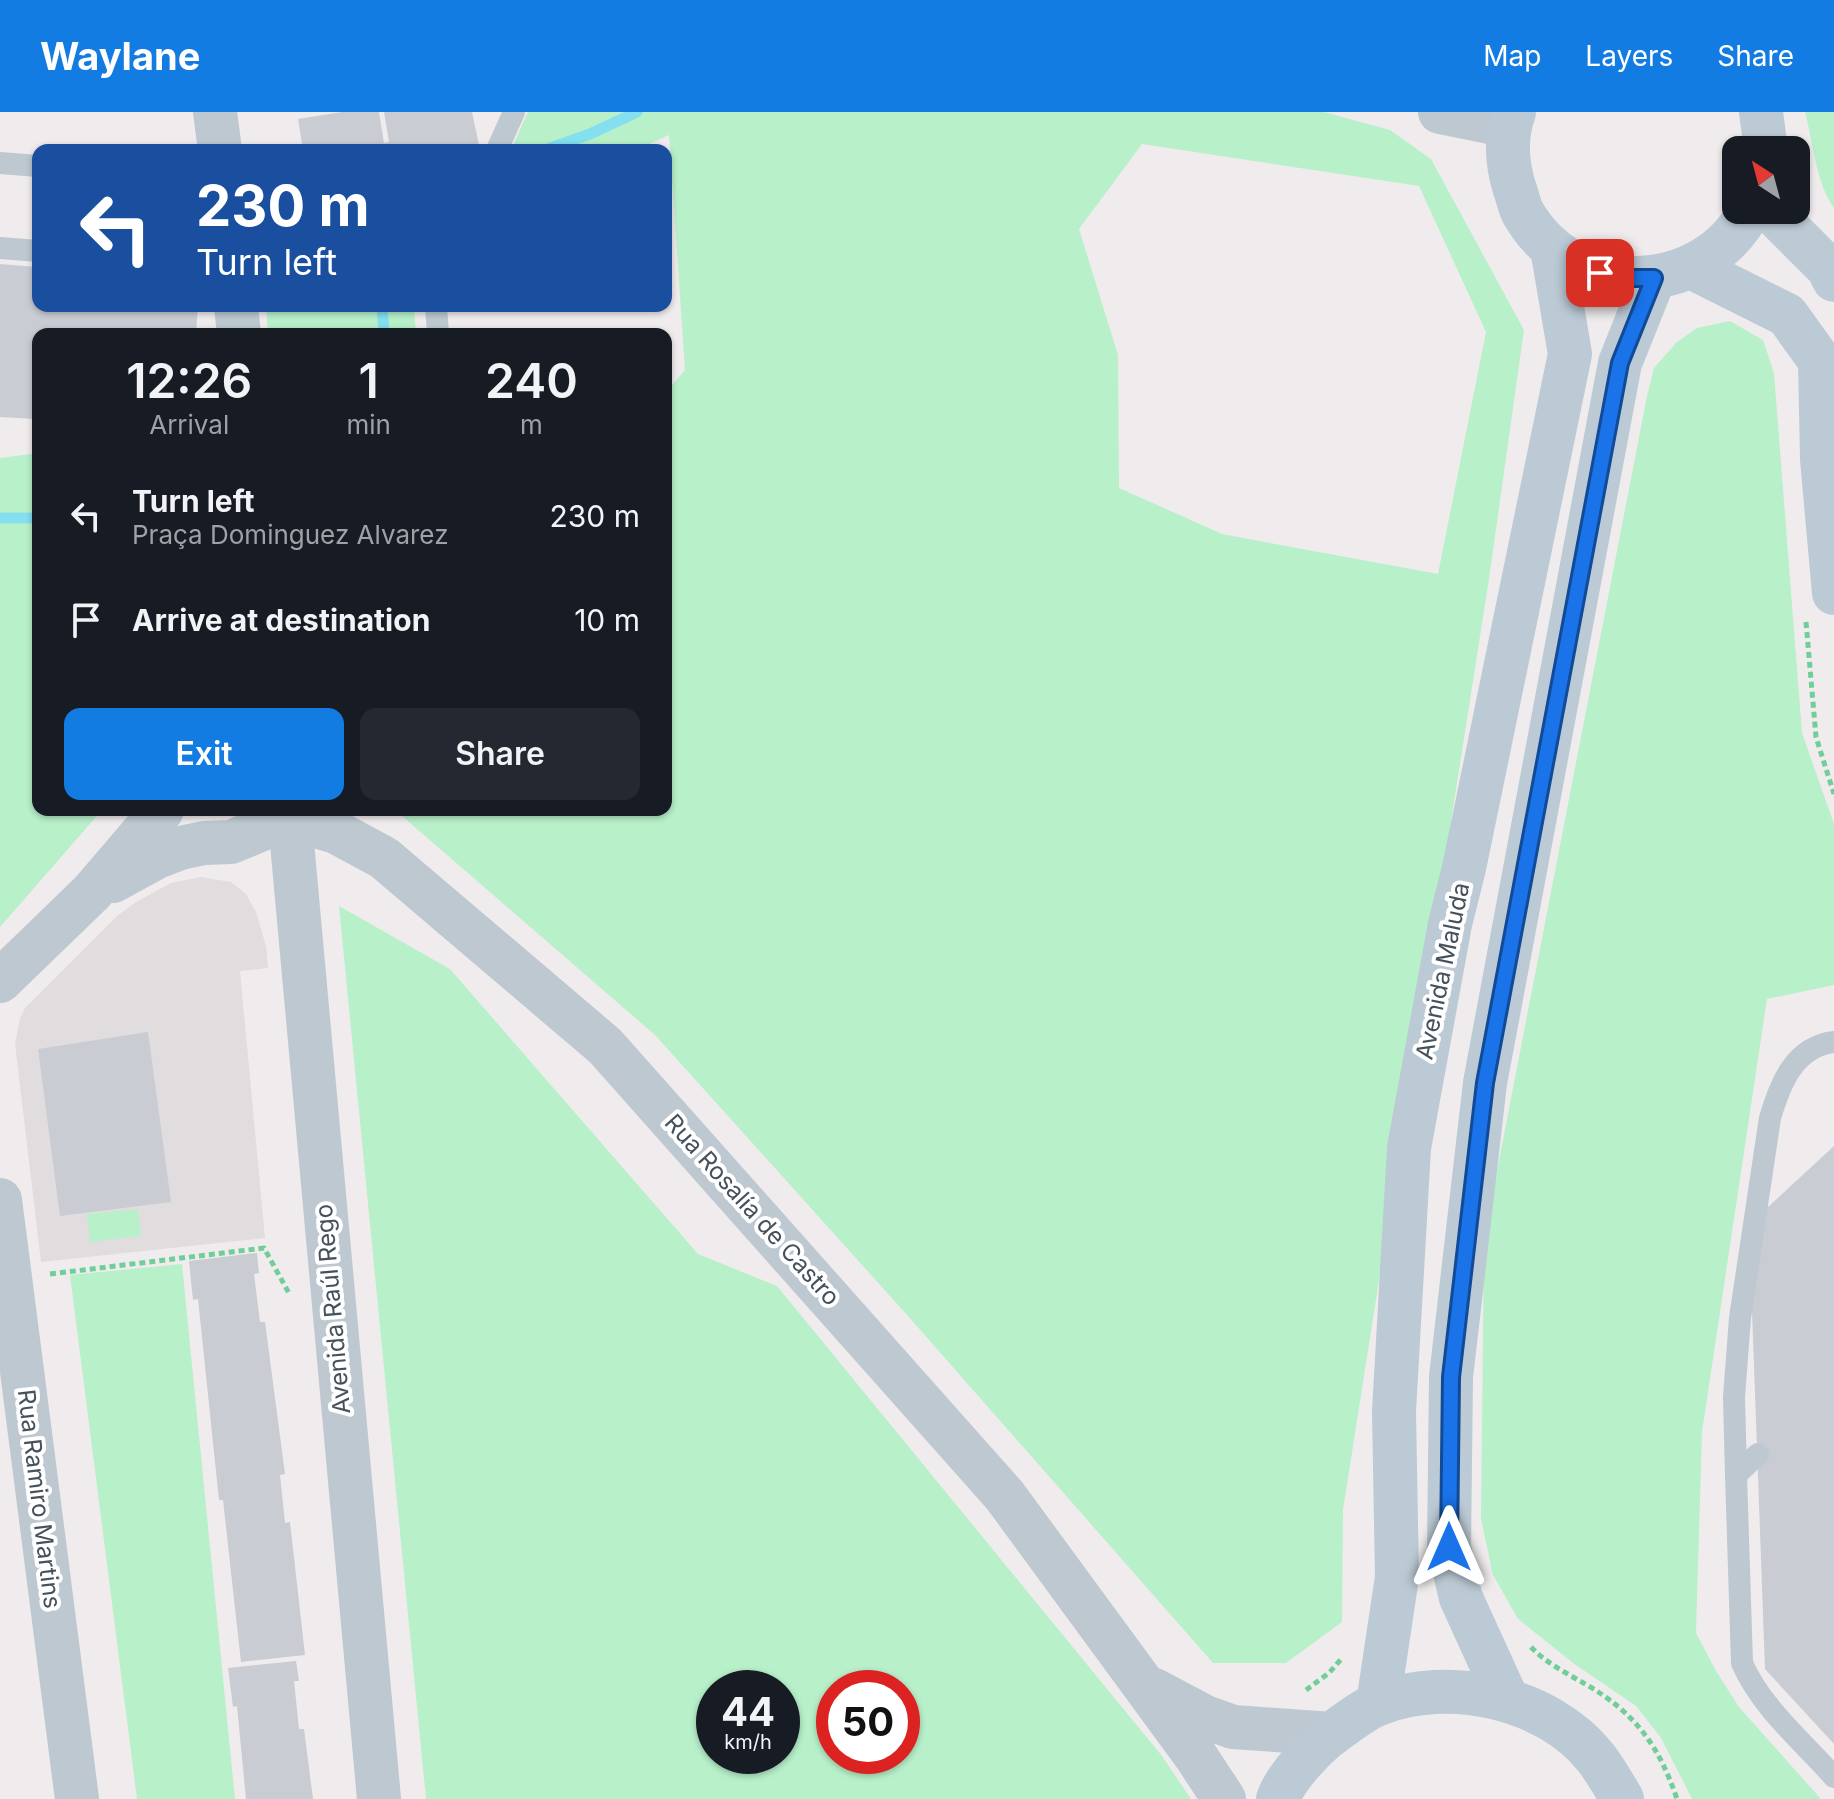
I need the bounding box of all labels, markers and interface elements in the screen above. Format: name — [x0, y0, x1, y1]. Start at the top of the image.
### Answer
text: Waylane — [40, 33, 200, 79]
text: Map — [1483, 39, 1541, 73]
text: Layers — [1585, 39, 1673, 73]
text: Share — [1717, 39, 1794, 73]
north arrow — [1722, 136, 1810, 224]
map controls — [1722, 136, 1810, 224]
text: 230 m — [196, 172, 370, 240]
icon: left — [64, 176, 168, 280]
pin — [1566, 239, 1634, 307]
text: Turn left — [196, 240, 337, 284]
icon: arrive — [1578, 251, 1622, 295]
text: 12:26 — [126, 351, 252, 410]
text: 1 — [359, 351, 379, 410]
text: 240 — [485, 351, 578, 410]
text: Arrival — [149, 409, 229, 440]
text: min — [346, 409, 391, 440]
text: m — [520, 409, 543, 440]
text: Turn left — [132, 483, 254, 519]
icon: left — [64, 494, 108, 538]
text: 230 m — [550, 498, 640, 534]
text: Praça Dominguez Alvarez — [132, 519, 449, 550]
icon: arrive — [64, 598, 108, 642]
text: Arrive at destination — [132, 602, 430, 638]
text: 10 m — [574, 602, 640, 638]
button: Exit — [64, 708, 344, 800]
button: Share — [360, 708, 640, 800]
street label: Avenida Maluda — [1410, 880, 1475, 1062]
street label: Rua Rosalía de Castro — [659, 1108, 846, 1311]
street label: Avenida Raúl Rego — [309, 1203, 356, 1415]
street label: Rua Ramiro Martins — [12, 1388, 67, 1610]
position arrow — [1407, 1505, 1491, 1589]
speed limit sign: 50 — [816, 1670, 920, 1774]
text: 44 — [721, 1687, 775, 1736]
text: km/h — [724, 1730, 772, 1754]

